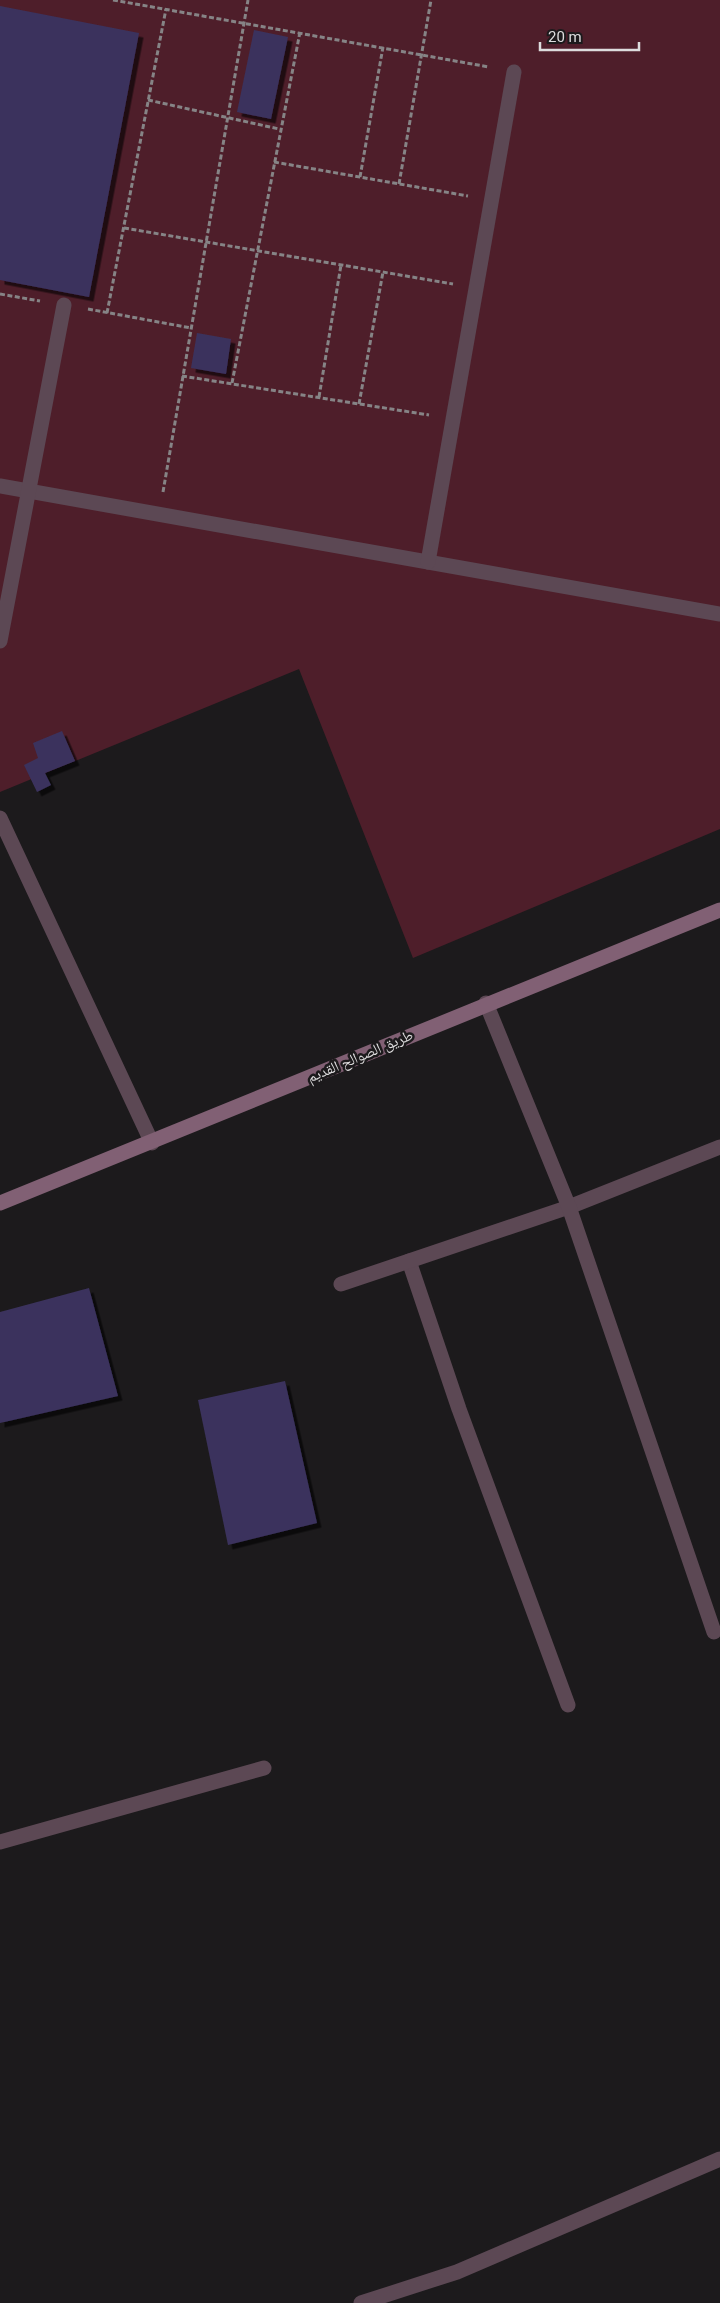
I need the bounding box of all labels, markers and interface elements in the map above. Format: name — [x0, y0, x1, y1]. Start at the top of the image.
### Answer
scale bar — [540, 20, 639, 52]
text: 20 m — [548, 28, 582, 46]
street label: طريق الصوالح القديم — [304, 1026, 416, 1087]

